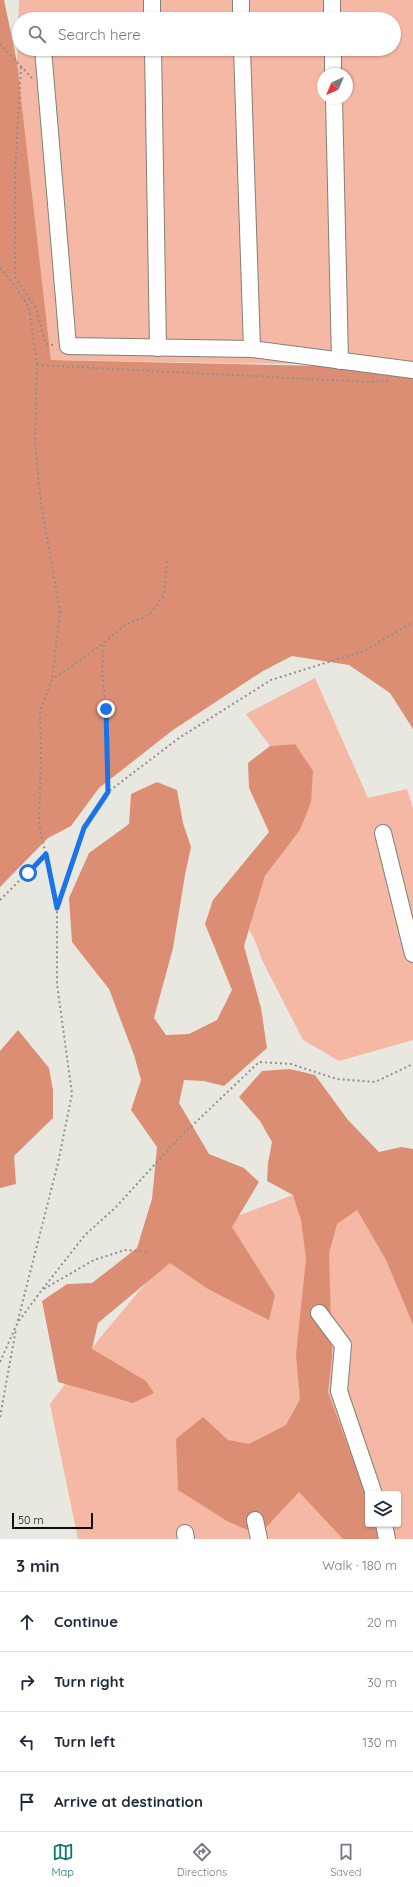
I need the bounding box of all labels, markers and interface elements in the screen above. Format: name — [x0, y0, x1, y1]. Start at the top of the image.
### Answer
search box — [12, 12, 401, 56]
icon: search — [26, 23, 48, 45]
text: Search here — [58, 25, 141, 44]
north arrow — [317, 68, 353, 104]
route end — [97, 700, 115, 718]
route start — [19, 864, 37, 882]
map controls — [365, 1491, 401, 1527]
button: layers — [365, 1491, 401, 1527]
scale bar — [12, 1511, 93, 1530]
text: 50 m — [18, 1513, 44, 1527]
text: 3 min — [16, 1555, 60, 1576]
text: Walk · 180 m — [322, 1557, 397, 1573]
icon: ahead — [16, 1611, 38, 1633]
text: Continue — [54, 1612, 118, 1631]
text: 20 m — [367, 1614, 397, 1630]
icon: right — [16, 1671, 38, 1693]
text: Turn right — [54, 1672, 125, 1691]
text: 30 m — [367, 1674, 397, 1690]
icon: left — [16, 1731, 38, 1753]
text: Turn left — [54, 1732, 116, 1751]
text: 130 m — [362, 1734, 397, 1750]
icon: arrive — [16, 1791, 38, 1813]
text: Arrive at destination — [54, 1792, 203, 1811]
tab: Map — [51, 1841, 74, 1879]
tab: Directions — [177, 1841, 227, 1879]
tab: Saved — [330, 1841, 362, 1879]

